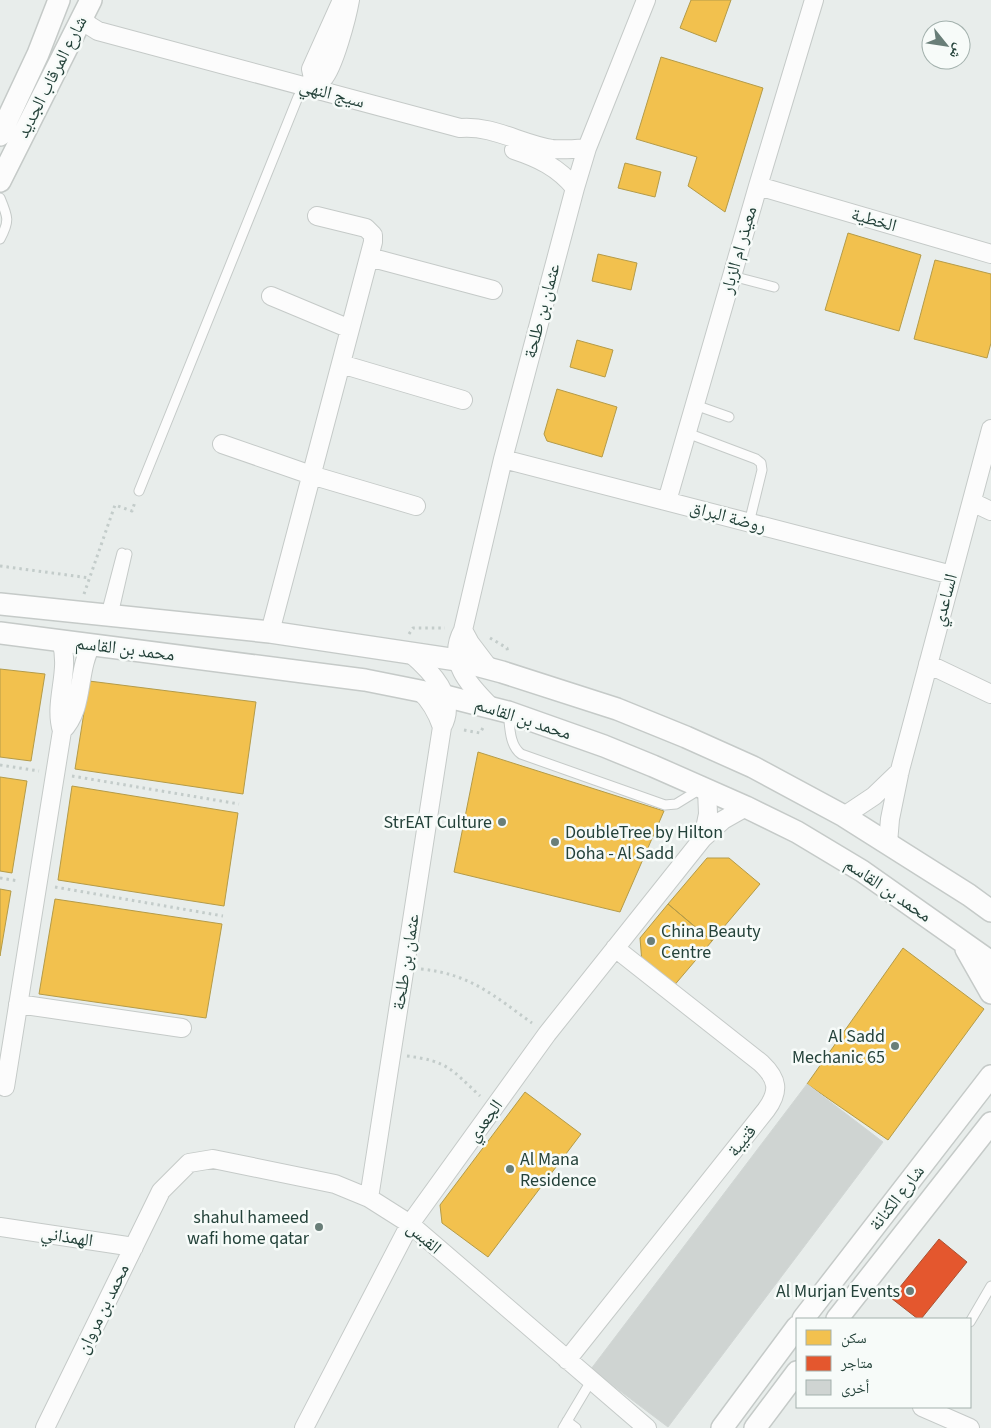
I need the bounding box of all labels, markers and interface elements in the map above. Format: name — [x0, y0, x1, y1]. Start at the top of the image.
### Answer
street label: شارع المرقاب الجديد — [11, 12, 93, 142]
north arrow — [921, 20, 971, 70]
text: ش — [944, 40, 969, 63]
street label: سيج النهي — [296, 73, 367, 116]
street label: الخطية — [848, 202, 900, 238]
street label: معيذر ام الزبار — [714, 203, 763, 298]
street label: عثمان بن طلحة — [517, 261, 567, 361]
street label: روضة البراق — [687, 495, 769, 539]
street label: الساعدي — [926, 571, 965, 629]
street label: محمد بن القاسم — [74, 631, 176, 667]
street label: محمد بن القاسم — [472, 692, 574, 746]
place label: StrEAT Culture — [384, 810, 492, 835]
marker: StrEAT Culture — [496, 816, 508, 828]
place label: DoubleTree by Hilton Doha - Al Sadd — [565, 820, 723, 866]
marker: DoubleTree by Hilton Doha - Al Sadd — [549, 836, 561, 848]
street label: محمد بن القاسم — [840, 852, 936, 928]
street label: عثمان بن طلحة — [386, 912, 426, 1012]
place label: China Beauty Centre — [661, 919, 761, 965]
marker: China Beauty Centre — [645, 935, 657, 947]
place label: Al Sadd Mechanic 65 — [792, 1024, 885, 1070]
marker: Al Sadd Mechanic 65 — [889, 1040, 901, 1052]
street label: الجعدي — [461, 1095, 510, 1148]
street label: قتيبة — [722, 1120, 762, 1162]
place label: Al Mana Residence — [520, 1147, 597, 1193]
street label: شارع الكنانة — [863, 1160, 931, 1236]
marker: Al Mana Residence — [504, 1163, 516, 1175]
place label: shahul hameed wafi home qatar — [187, 1205, 310, 1251]
street label: القبس — [401, 1216, 447, 1260]
street label: الهمذاني — [39, 1221, 95, 1255]
marker: shahul hameed wafi home qatar — [313, 1221, 325, 1233]
street label: محمد بن مروان — [70, 1260, 136, 1358]
place label: Al Murjan Events — [776, 1279, 900, 1304]
marker: Al Murjan Events — [904, 1285, 916, 1297]
legend — [796, 1318, 971, 1408]
text: سكن — [841, 1328, 867, 1349]
text: متاجر — [840, 1353, 873, 1374]
text: أخرى — [841, 1378, 870, 1399]

